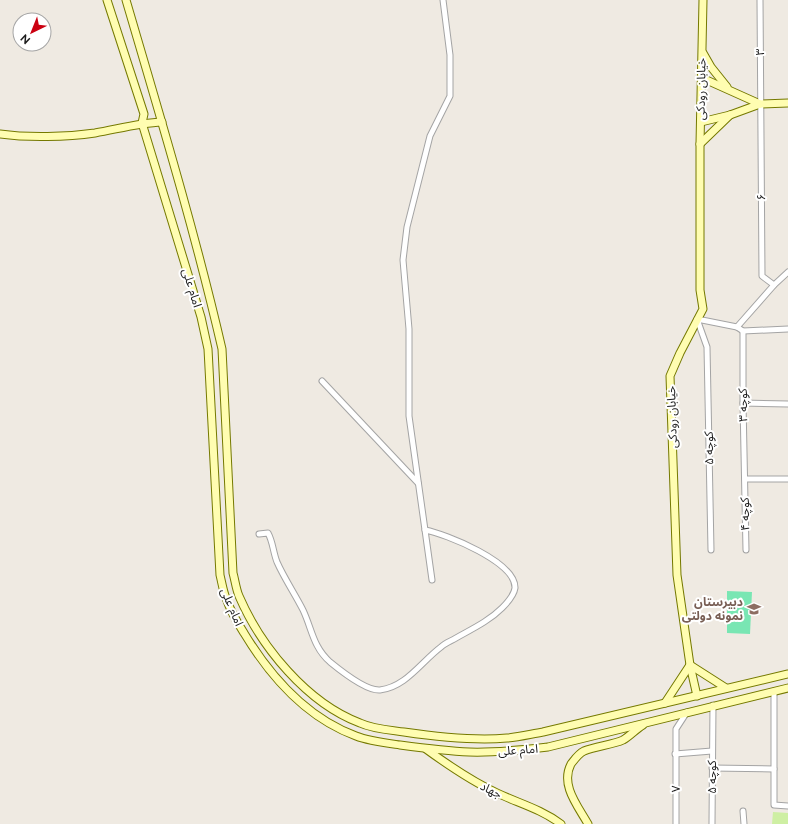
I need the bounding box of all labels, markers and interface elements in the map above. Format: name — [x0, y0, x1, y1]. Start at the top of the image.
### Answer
north arrow — [12, 12, 52, 52]
text: N — [18, 31, 33, 47]
street label: ۳ — [753, 48, 767, 55]
street label: خیابان رودکی — [693, 58, 709, 120]
street label: ۶ — [754, 194, 768, 200]
street label: امام علی — [178, 267, 205, 310]
street label: خیابان رودکی — [664, 386, 680, 448]
street label: کوچه ۳ — [736, 387, 751, 422]
street label: کوچه ۵ — [702, 430, 717, 465]
street label: کوچه ۴ — [738, 496, 753, 531]
street label: امام علی — [216, 586, 246, 629]
place label: دبیرستان نمونه دولتی — [682, 595, 743, 623]
school or university icon: دبیرستان نمونه دولتی — [746, 601, 762, 617]
street label: امام علی — [498, 742, 539, 760]
street label: کوچه ۵ — [705, 759, 720, 794]
street label: جهاد — [478, 779, 504, 801]
street label: ۷ — [669, 785, 683, 793]

